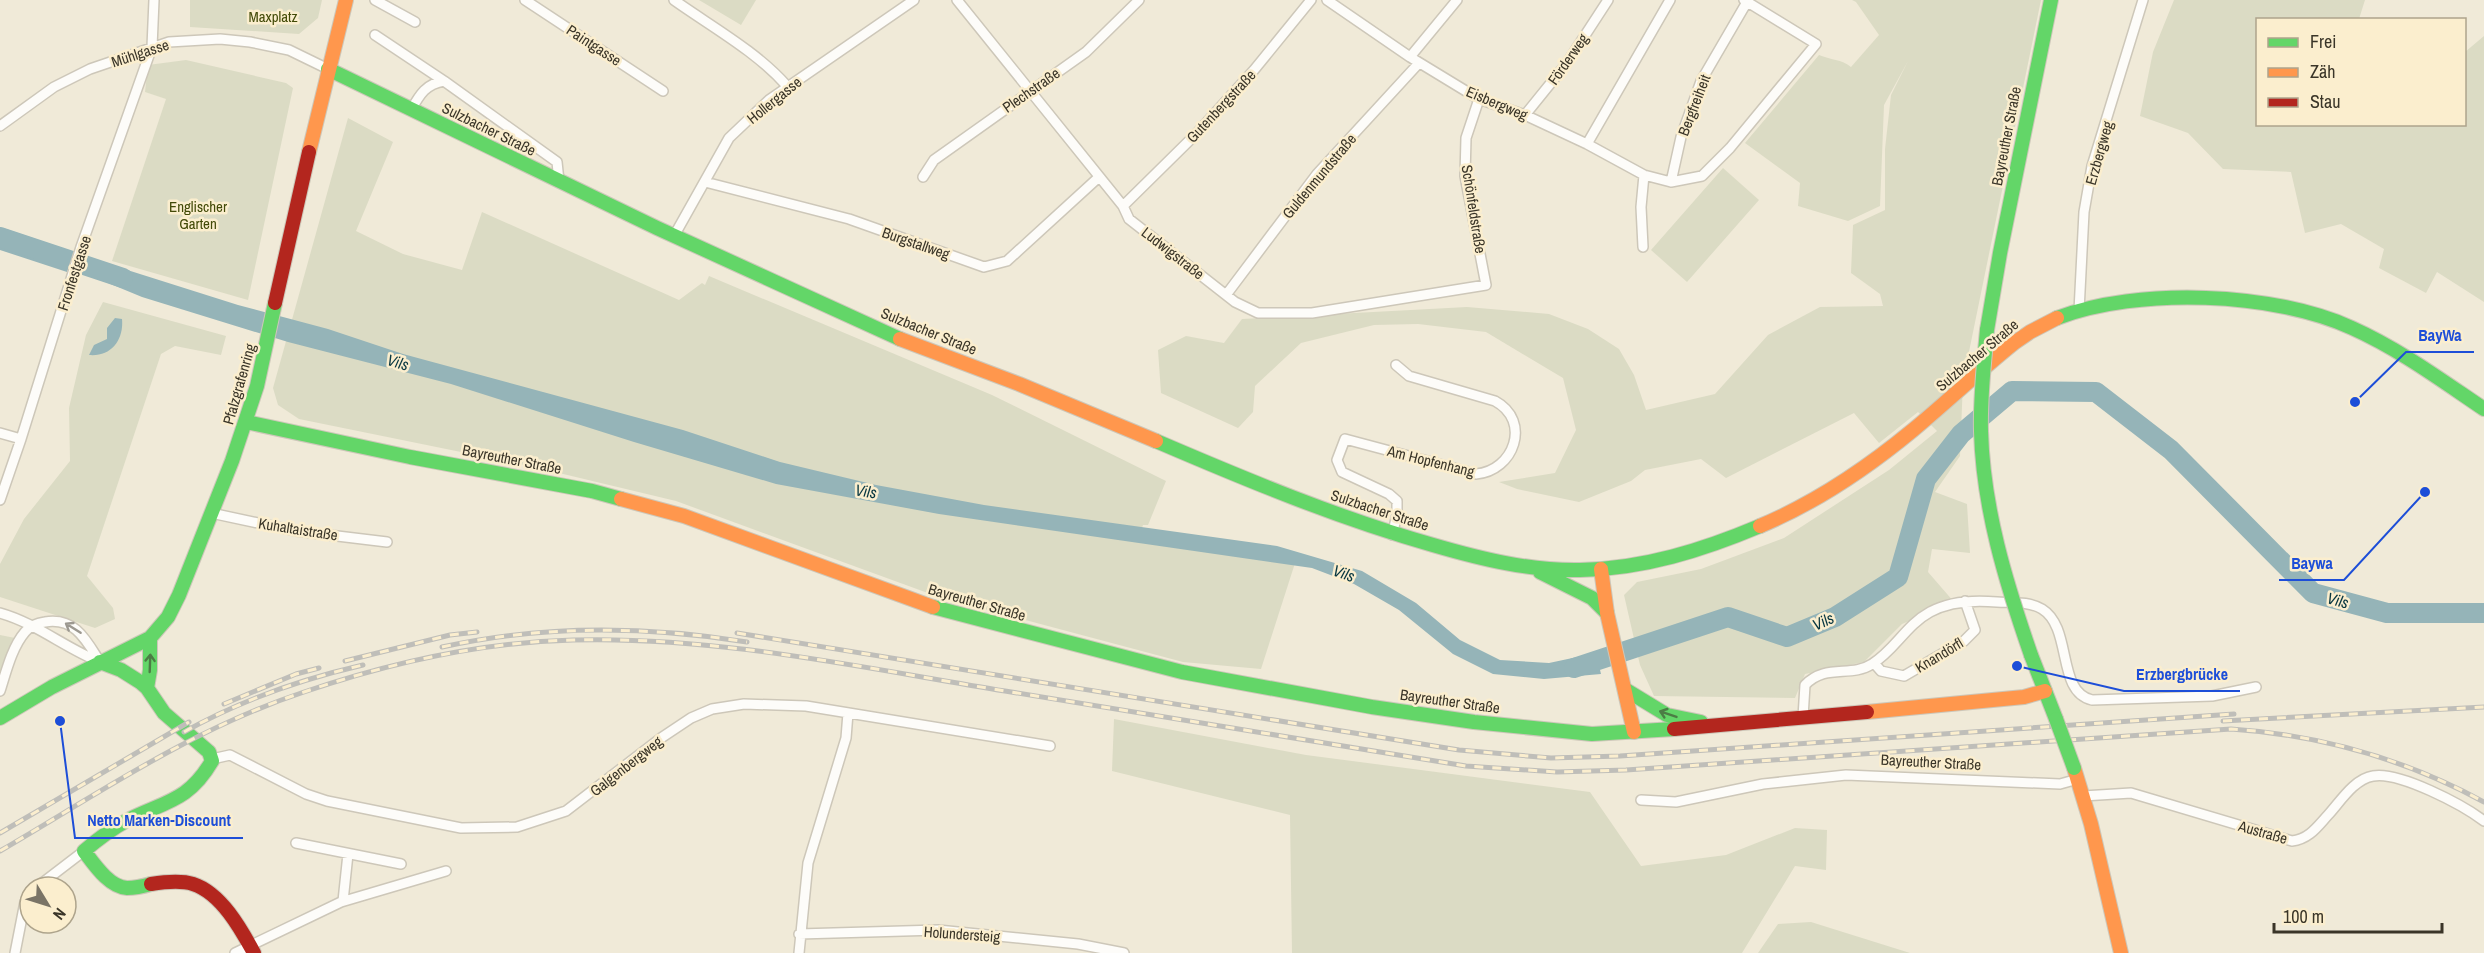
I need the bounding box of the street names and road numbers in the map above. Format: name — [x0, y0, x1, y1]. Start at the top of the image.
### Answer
street label: Paintgasse — [562, 19, 626, 71]
street label: Förderweg — [1543, 29, 1593, 89]
street label: Mühlgasse — [108, 34, 172, 72]
street label: Plechstraße — [998, 62, 1064, 117]
street label: Gutenbergstraße — [1182, 65, 1260, 147]
street label: Hollergasse — [742, 71, 806, 129]
street label: Bergfreiheit — [1673, 71, 1716, 139]
street label: Eisbergweg — [1463, 81, 1531, 125]
street label: Bayreuther Straße — [1986, 85, 2026, 187]
street label: Sulzbacher Straße — [439, 97, 540, 161]
street label: Erzbergweg — [2080, 118, 2118, 187]
street label: Guldenmundstraße — [1277, 129, 1361, 223]
street label: Schönfeldstraße — [1457, 163, 1491, 255]
street label: Burgstallweg — [879, 222, 953, 264]
street label: Ludwigstraße — [1137, 222, 1209, 284]
street label: Fronfestgasse — [52, 233, 96, 313]
street label: Sulzbacher Straße — [878, 302, 980, 360]
street label: Sulzbacher Straße — [1931, 314, 2023, 396]
street label: Pfalzgrafenring — [217, 341, 261, 427]
street label: Bayreuther Straße — [461, 439, 563, 479]
street label: Am Hopfenhang — [1384, 440, 1477, 482]
street label: Sulzbacher Straße — [1328, 484, 1432, 536]
street label: Kuhaltaistraße — [257, 512, 339, 546]
street label: Bayreuther Straße — [926, 578, 1028, 626]
street label: Knandörfl — [1911, 632, 1967, 678]
street label: Bayreuther Straße — [1399, 684, 1501, 718]
street label: Galgenbergweg — [585, 731, 667, 801]
street label: Bayreuther Straße — [1880, 749, 1982, 775]
street label: Austraße — [2235, 815, 2290, 849]
street label: Holundersteig — [923, 921, 1001, 947]

